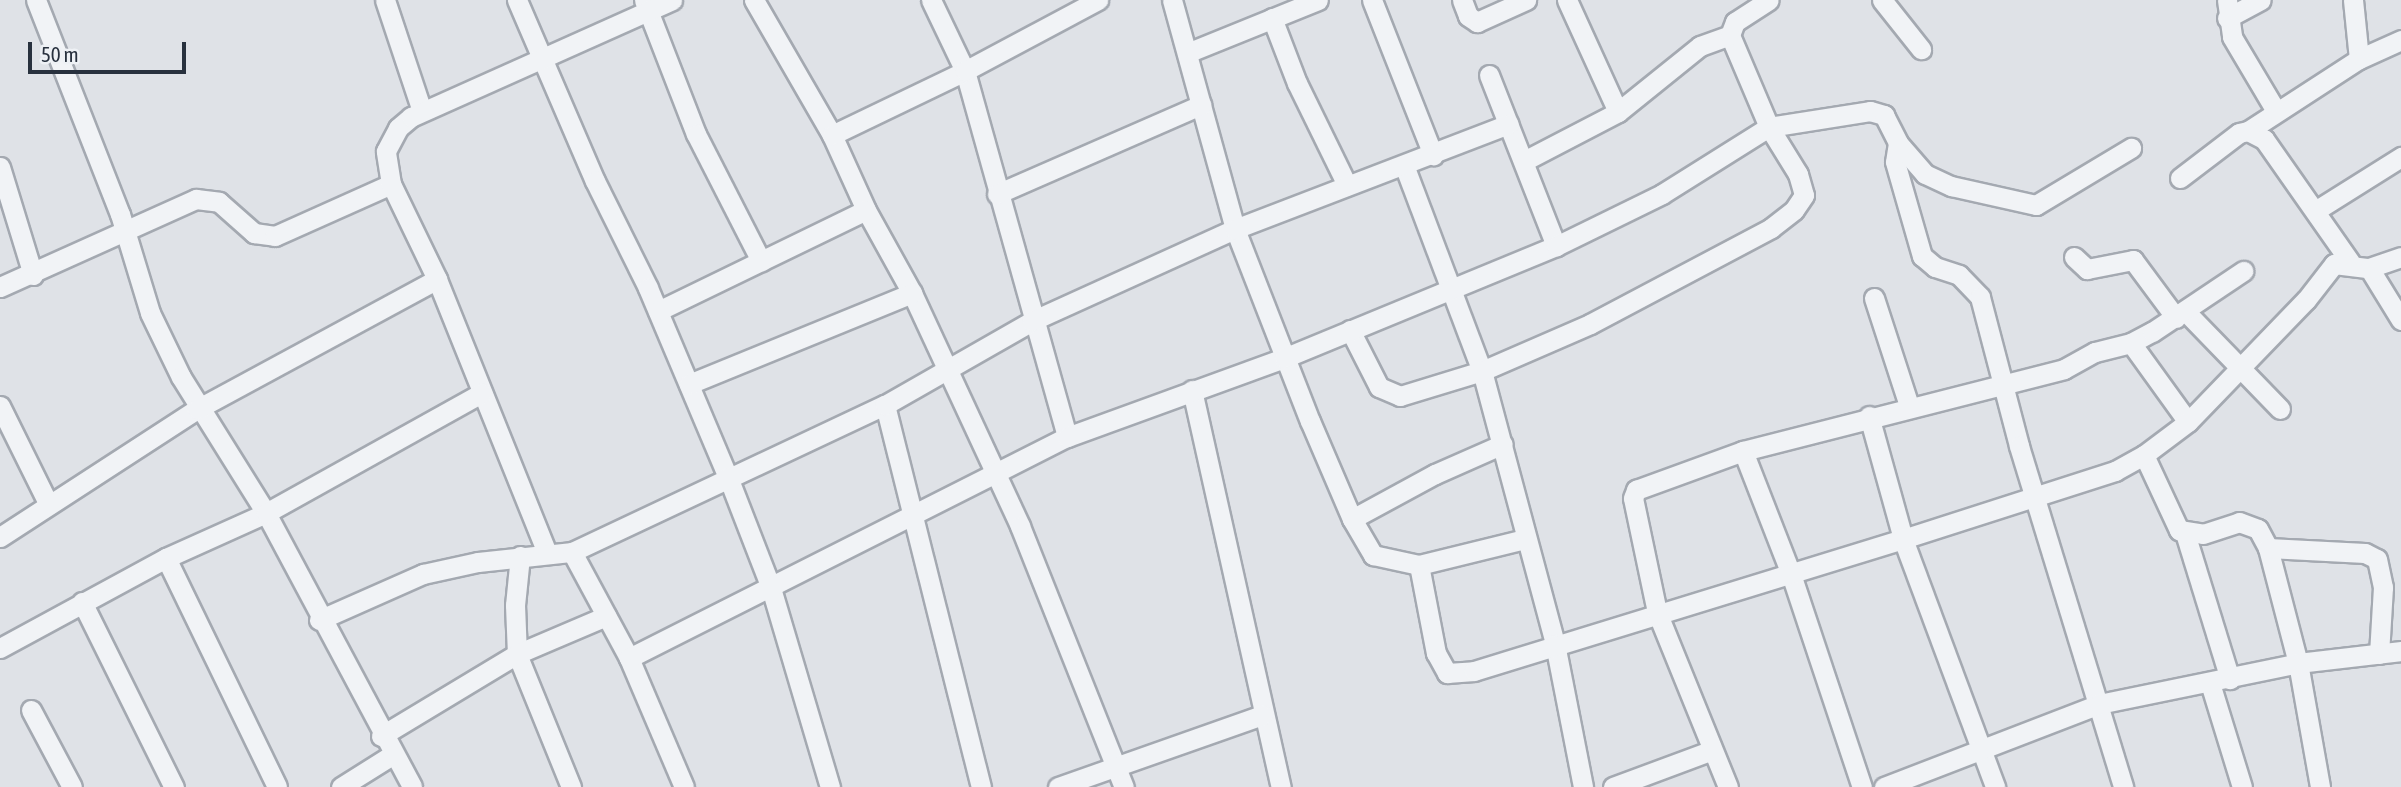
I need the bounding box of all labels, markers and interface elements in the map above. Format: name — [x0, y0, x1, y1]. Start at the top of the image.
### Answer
scale bar — [32, 28, 189, 72]
text: 50 m — [41, 42, 79, 66]

